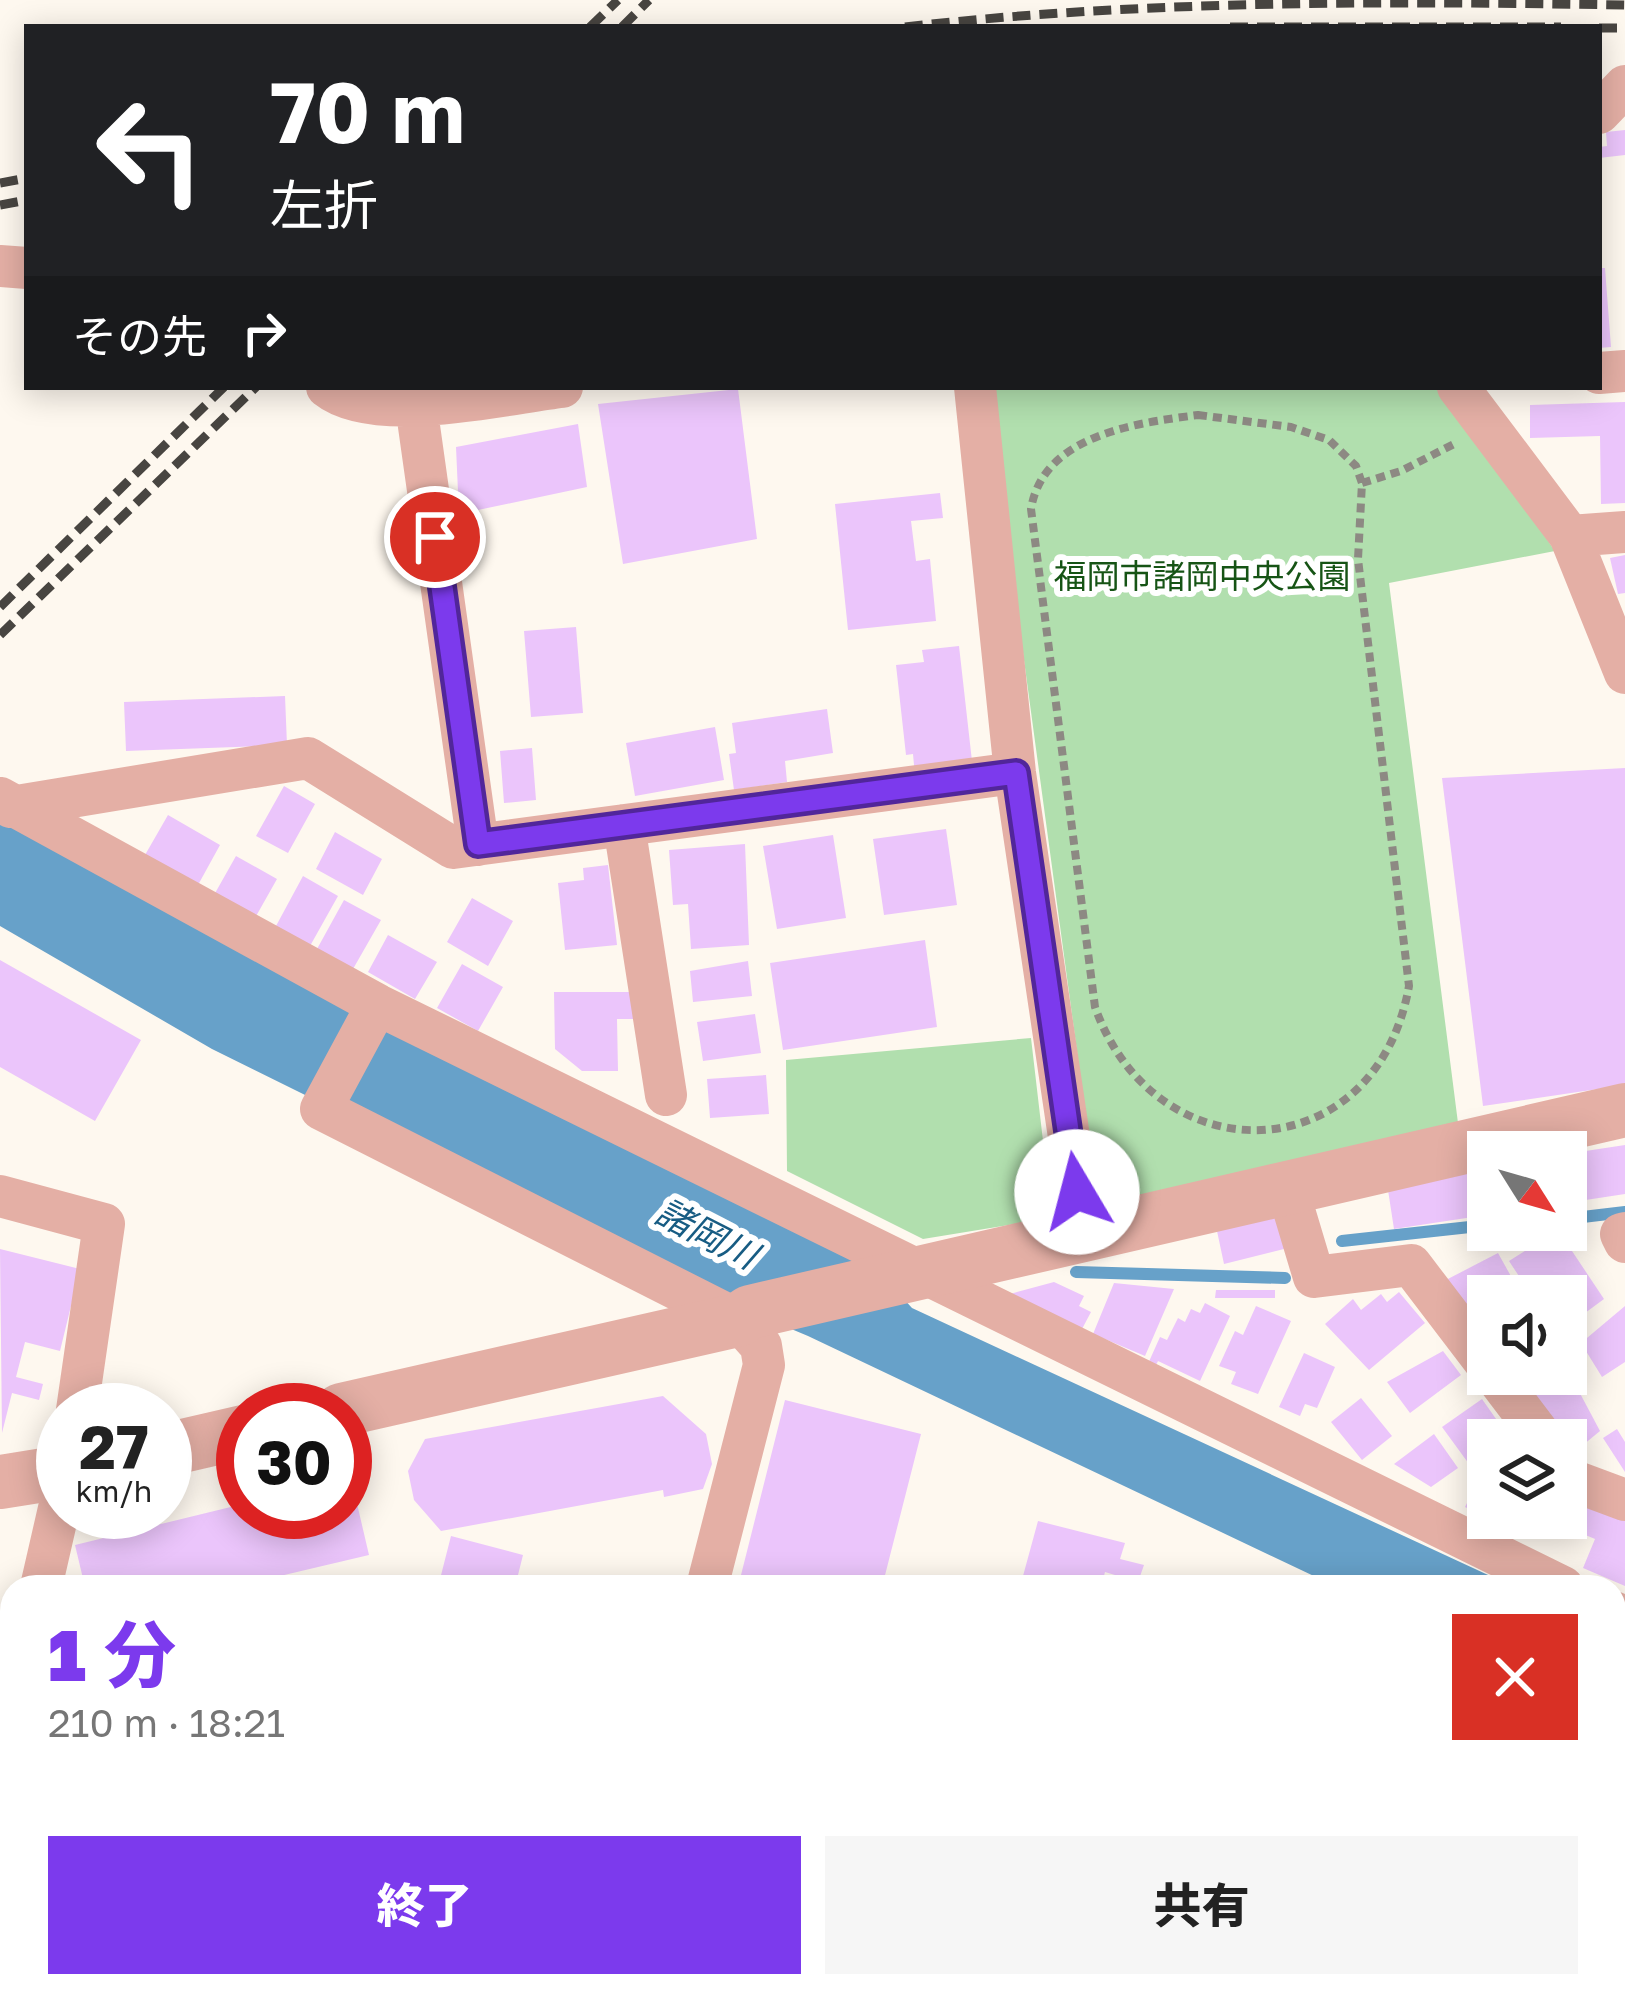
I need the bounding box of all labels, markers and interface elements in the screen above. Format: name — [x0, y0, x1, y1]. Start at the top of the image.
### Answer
text: 70 m — [270, 61, 465, 161]
icon: left — [72, 72, 228, 228]
text: 左折 — [270, 172, 378, 237]
icon: right — [231, 300, 297, 366]
text: その先 — [72, 309, 207, 363]
pin — [384, 486, 486, 588]
icon: arrive — [402, 504, 468, 570]
park label: 福岡市諸岡中央公園 — [1054, 556, 1351, 595]
position arrow — [1014, 1129, 1140, 1255]
north arrow — [1467, 1131, 1587, 1251]
map controls — [1467, 1131, 1587, 1539]
water label: 諸岡川 — [649, 1189, 768, 1278]
button: sound — [1467, 1275, 1587, 1395]
speed limit sign: 30 — [216, 1383, 372, 1539]
text: 27 — [79, 1410, 149, 1482]
button: layers — [1467, 1419, 1587, 1539]
text: km/h — [76, 1473, 152, 1509]
text: 1 分 — [48, 1610, 176, 1697]
button: close — [1452, 1614, 1578, 1740]
text: 210 m · 18:21 — [48, 1699, 285, 1746]
button: 終了 — [48, 1836, 801, 1974]
button: 共有 — [825, 1836, 1578, 1974]

